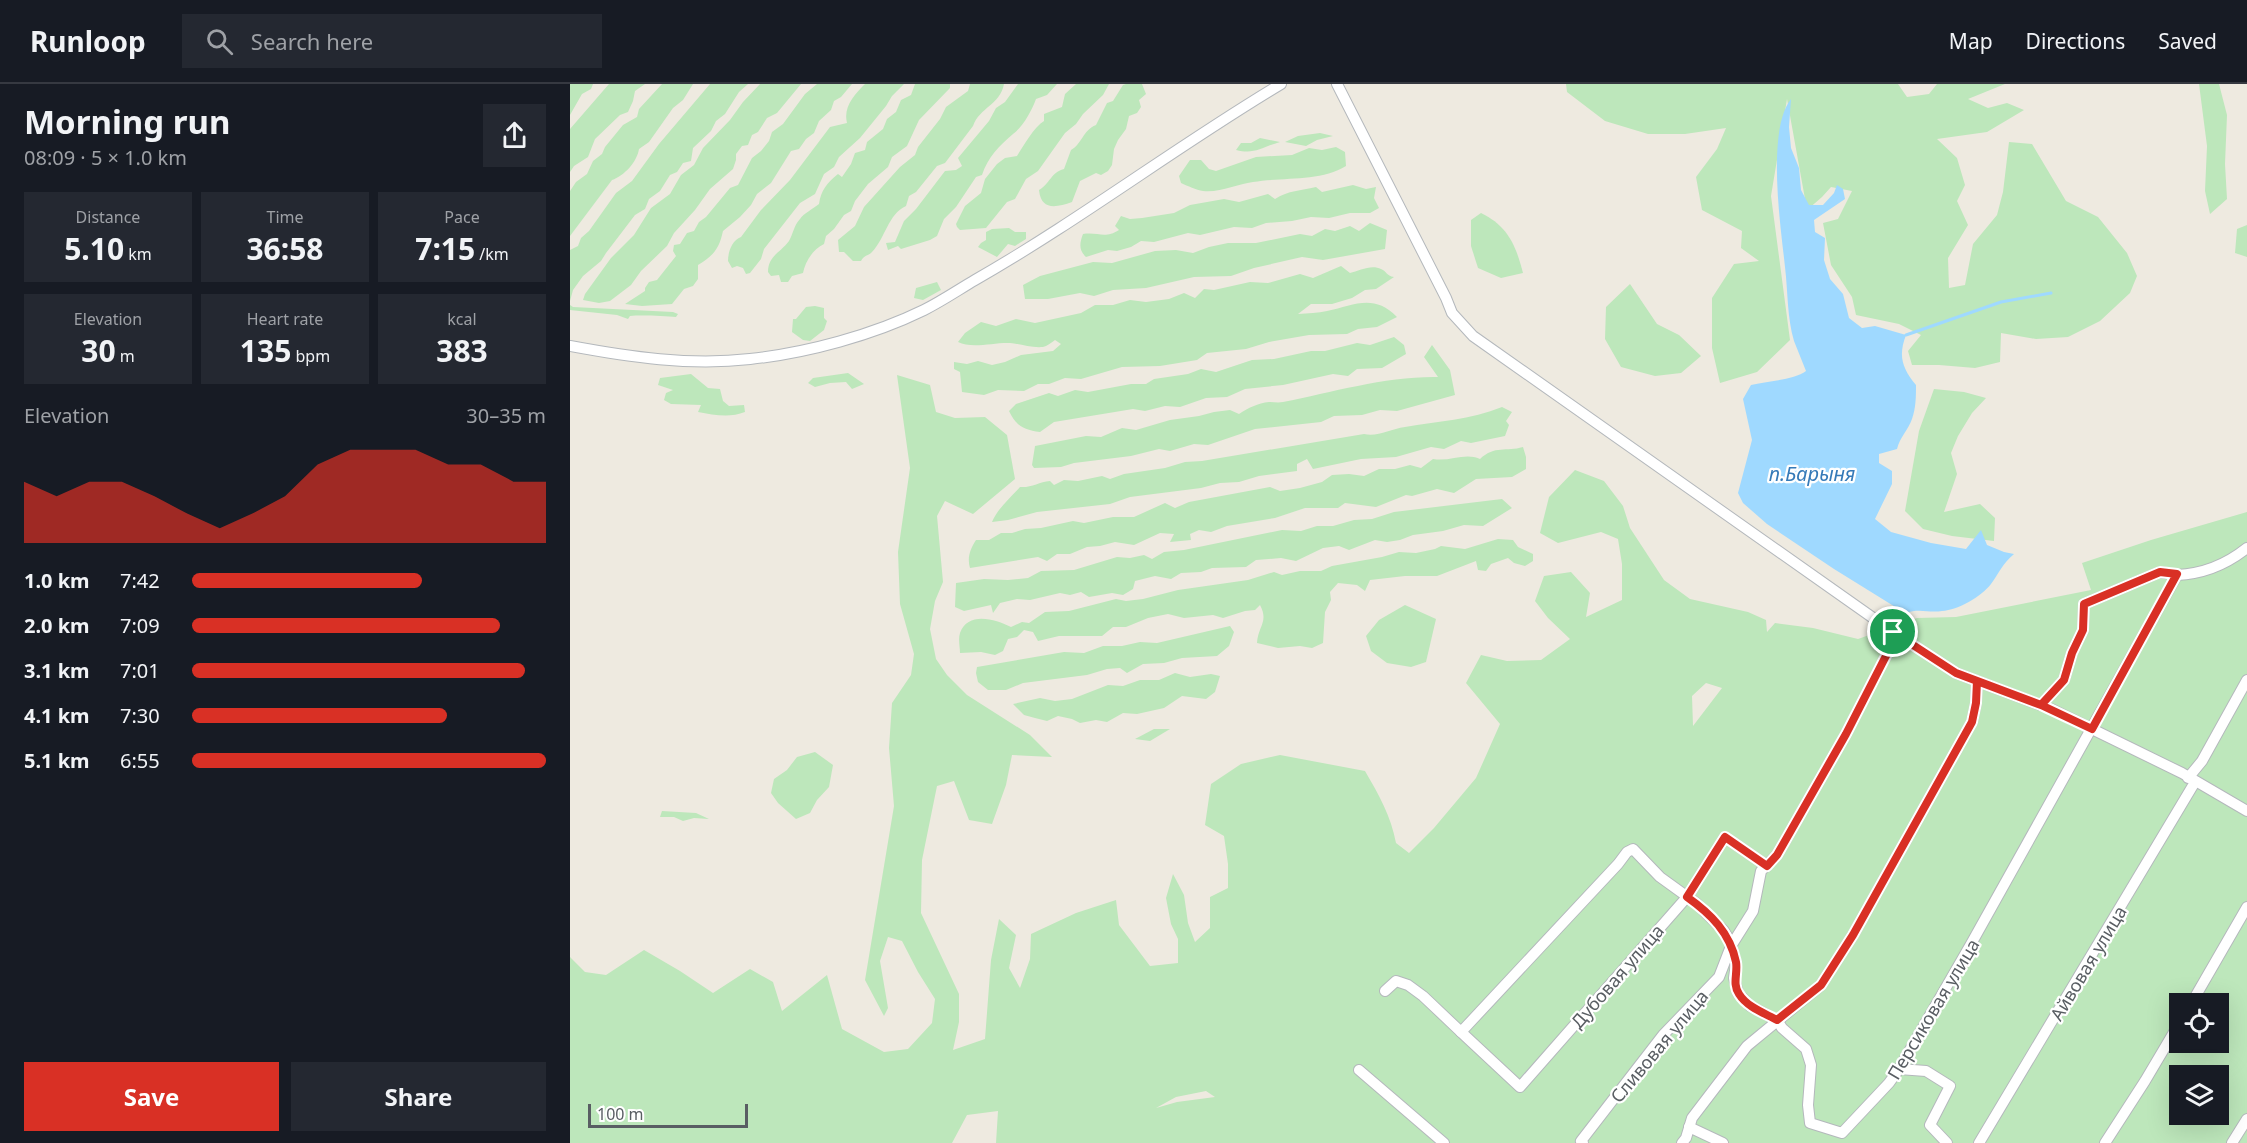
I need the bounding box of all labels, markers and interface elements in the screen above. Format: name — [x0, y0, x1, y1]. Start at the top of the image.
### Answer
search box — [182, 14, 602, 68]
text: Runloop — [30, 22, 146, 60]
icon: search — [203, 25, 236, 58]
text: Search here — [251, 26, 373, 56]
text: Map — [1949, 27, 1993, 55]
text: Directions — [2026, 27, 2125, 55]
text: Saved — [2158, 27, 2217, 55]
text: Morning run — [24, 99, 230, 144]
button: share — [483, 104, 546, 167]
text: 08:09 · 5 × 1.0 km — [24, 144, 187, 171]
text: Distance — [76, 206, 140, 228]
text: Time — [266, 206, 304, 228]
text: Pace — [444, 206, 480, 228]
text: 5.10 — [64, 228, 124, 269]
text: 36:58 — [246, 228, 324, 269]
text: 7:15 — [415, 228, 475, 269]
text: km — [124, 243, 152, 265]
text: /km — [475, 243, 509, 265]
text: Elevation — [74, 308, 142, 330]
text: Heart rate — [247, 308, 323, 330]
text: kcal — [447, 308, 477, 330]
text: 30 — [81, 330, 116, 371]
text: 135 — [240, 330, 291, 371]
text: 383 — [436, 330, 488, 371]
text: m — [116, 345, 135, 367]
text: bpm — [291, 345, 330, 367]
text: Elevation — [24, 402, 109, 429]
text: 30–35 m — [466, 402, 546, 429]
water label: п.Барыня — [1769, 460, 1855, 487]
text: 1.0 km — [24, 567, 90, 594]
text: 7:42 — [120, 567, 160, 594]
pin — [1867, 606, 1918, 657]
text: 2.0 km — [24, 612, 90, 639]
text: 7:09 — [120, 612, 160, 639]
icon: arrive — [1876, 615, 1909, 648]
text: 3.1 km — [24, 657, 90, 684]
text: 7:01 — [120, 657, 160, 684]
text: 4.1 km — [24, 702, 90, 729]
text: 7:30 — [120, 702, 160, 729]
text: 5.1 km — [24, 747, 90, 774]
text: 6:55 — [120, 747, 160, 774]
street label: Айвовая улица — [2044, 901, 2132, 1025]
street label: Дубовая улица — [1565, 919, 1669, 1033]
street label: Персиковая улица — [1881, 934, 1985, 1084]
street label: Сливовая улица — [1605, 985, 1713, 1107]
map controls — [2169, 993, 2229, 1125]
button: locate — [2169, 993, 2229, 1053]
button: Save — [24, 1062, 279, 1131]
button: Share — [291, 1062, 546, 1131]
button: layers — [2169, 1065, 2229, 1125]
scale bar — [588, 1101, 748, 1128]
text: 100 m — [597, 1103, 644, 1125]

